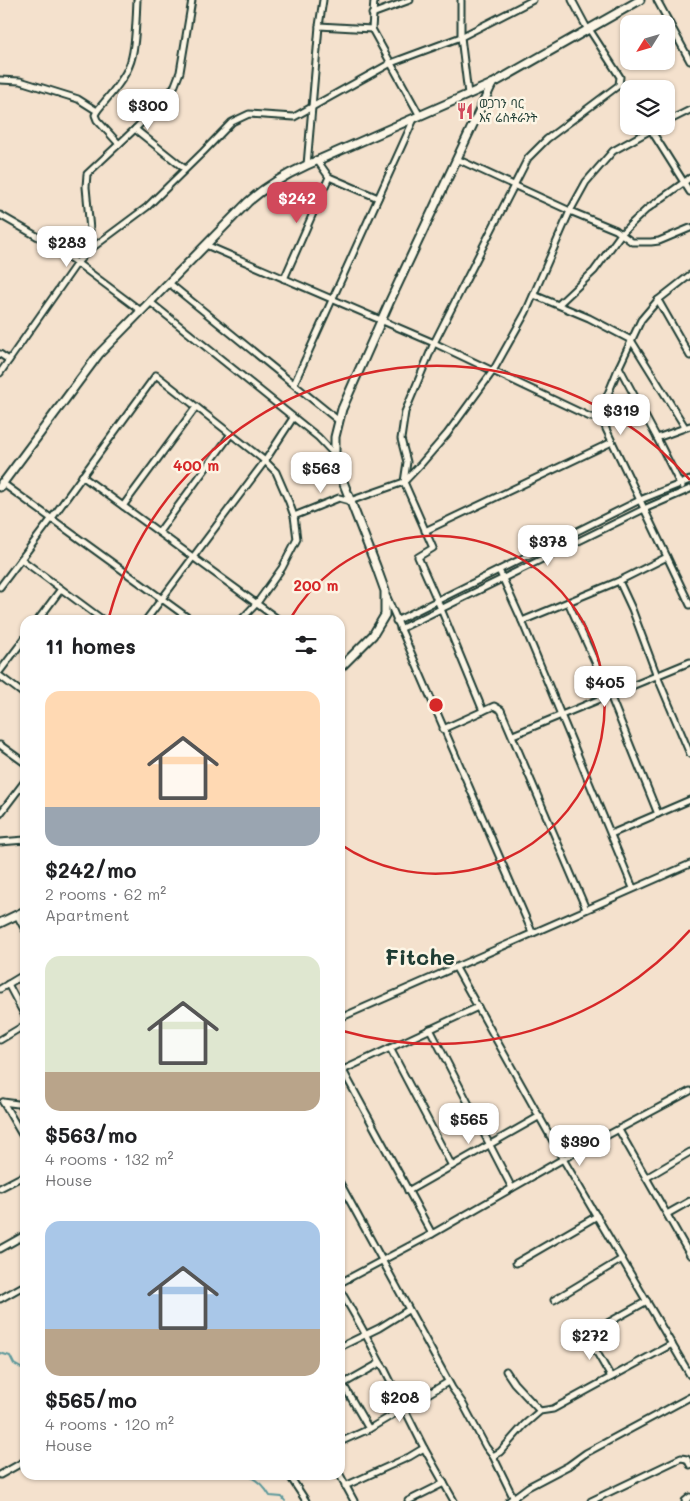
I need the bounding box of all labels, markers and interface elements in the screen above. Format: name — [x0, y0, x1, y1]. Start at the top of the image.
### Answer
north arrow — [620, 15, 675, 70]
map controls — [620, 15, 675, 135]
button: layers — [620, 80, 675, 135]
pin: $300 — [118, 88, 178, 131]
text: $300 — [128, 94, 168, 115]
place label: ወጋገን ባር እና ሬስቶራንት — [479, 95, 538, 125]
restaurant icon: ወጋገን ባር እና ሬስቶራንት — [455, 101, 475, 121]
pin: $242 — [267, 182, 327, 224]
text: $242 — [278, 187, 316, 208]
pin: $283 — [37, 226, 97, 268]
text: $283 — [48, 231, 86, 252]
pin: $319 — [591, 394, 651, 436]
text: $319 — [603, 399, 639, 420]
pin: $563 — [291, 452, 351, 494]
text: 400 m — [173, 455, 219, 475]
text: $563 — [302, 457, 340, 478]
pin: $378 — [518, 524, 578, 567]
text: $378 — [529, 530, 567, 551]
text: 200 m — [294, 575, 339, 595]
icon: filters — [292, 631, 320, 659]
text: 11 homes — [45, 632, 136, 659]
pin: $405 — [575, 666, 635, 708]
text: $405 — [585, 671, 625, 692]
centre of rings — [427, 696, 445, 714]
icon: home — [138, 723, 228, 813]
text: $242/mo — [45, 856, 136, 883]
text: 2 rooms · 62 m² — [45, 883, 166, 904]
text: Apartment — [45, 904, 130, 925]
district label: Fitche — [385, 942, 455, 971]
icon: home — [138, 988, 228, 1078]
pin: $565 — [439, 1102, 499, 1145]
text: $565 — [450, 1108, 488, 1129]
text: $563/mo — [45, 1121, 137, 1148]
pin: $390 — [550, 1124, 610, 1167]
text: $390 — [560, 1130, 600, 1151]
text: 4 rooms · 132 m² — [45, 1148, 174, 1169]
text: House — [45, 1169, 92, 1190]
icon: home — [138, 1253, 228, 1343]
pin: $272 — [560, 1318, 620, 1361]
text: $272 — [572, 1324, 608, 1345]
pin: $208 — [370, 1380, 430, 1423]
text: $565/mo — [45, 1386, 137, 1413]
text: $208 — [380, 1386, 420, 1407]
text: 4 rooms · 120 m² — [45, 1413, 174, 1434]
text: House — [45, 1434, 92, 1455]

